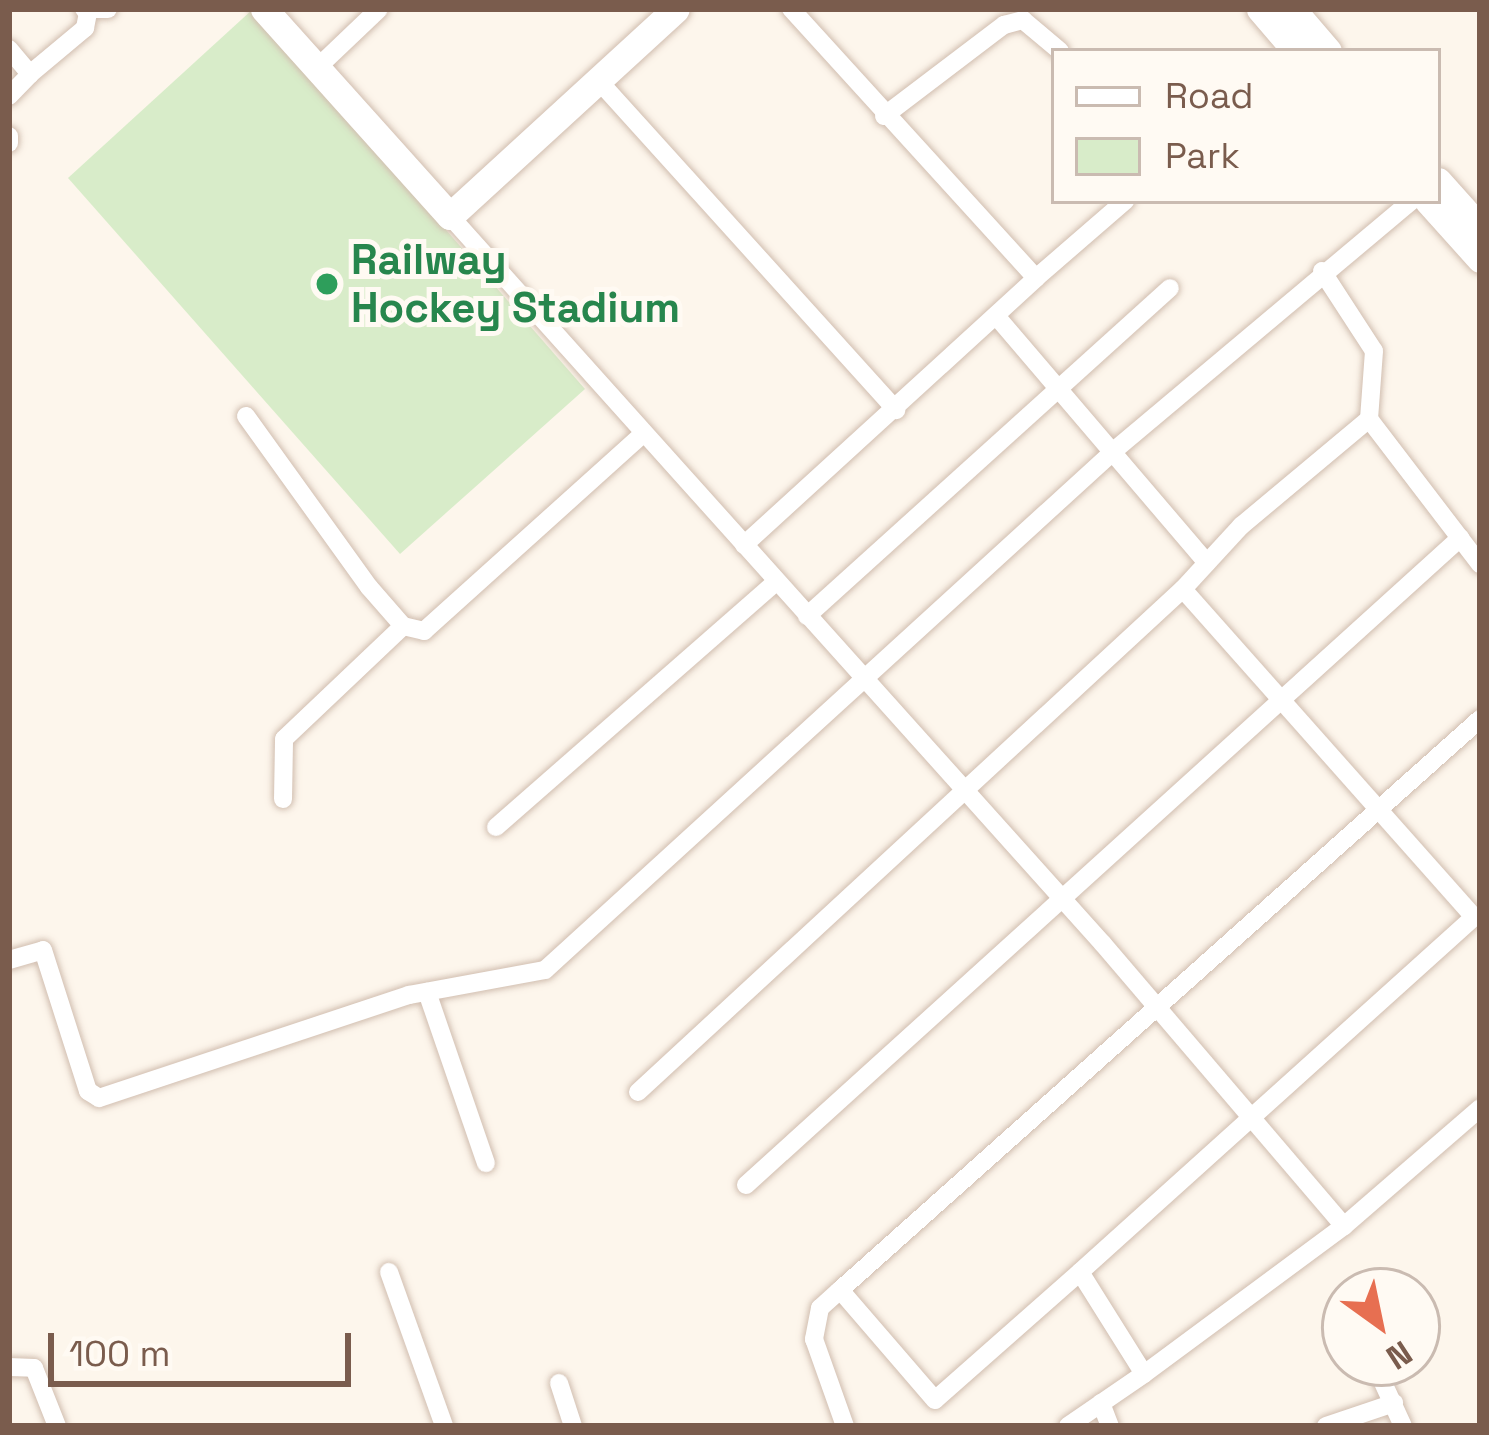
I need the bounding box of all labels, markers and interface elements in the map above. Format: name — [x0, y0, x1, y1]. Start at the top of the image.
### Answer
legend — [1051, 48, 1441, 204]
text: Road — [1165, 73, 1253, 119]
text: Park — [1165, 133, 1240, 179]
place label: Railway Hockey Stadium — [351, 235, 680, 334]
marker: Railway Hockey Stadium — [314, 271, 340, 297]
north arrow — [1321, 1267, 1441, 1387]
scale bar — [54, 1309, 357, 1383]
text: 100 m — [69, 1331, 170, 1377]
text: N — [1378, 1331, 1420, 1378]

